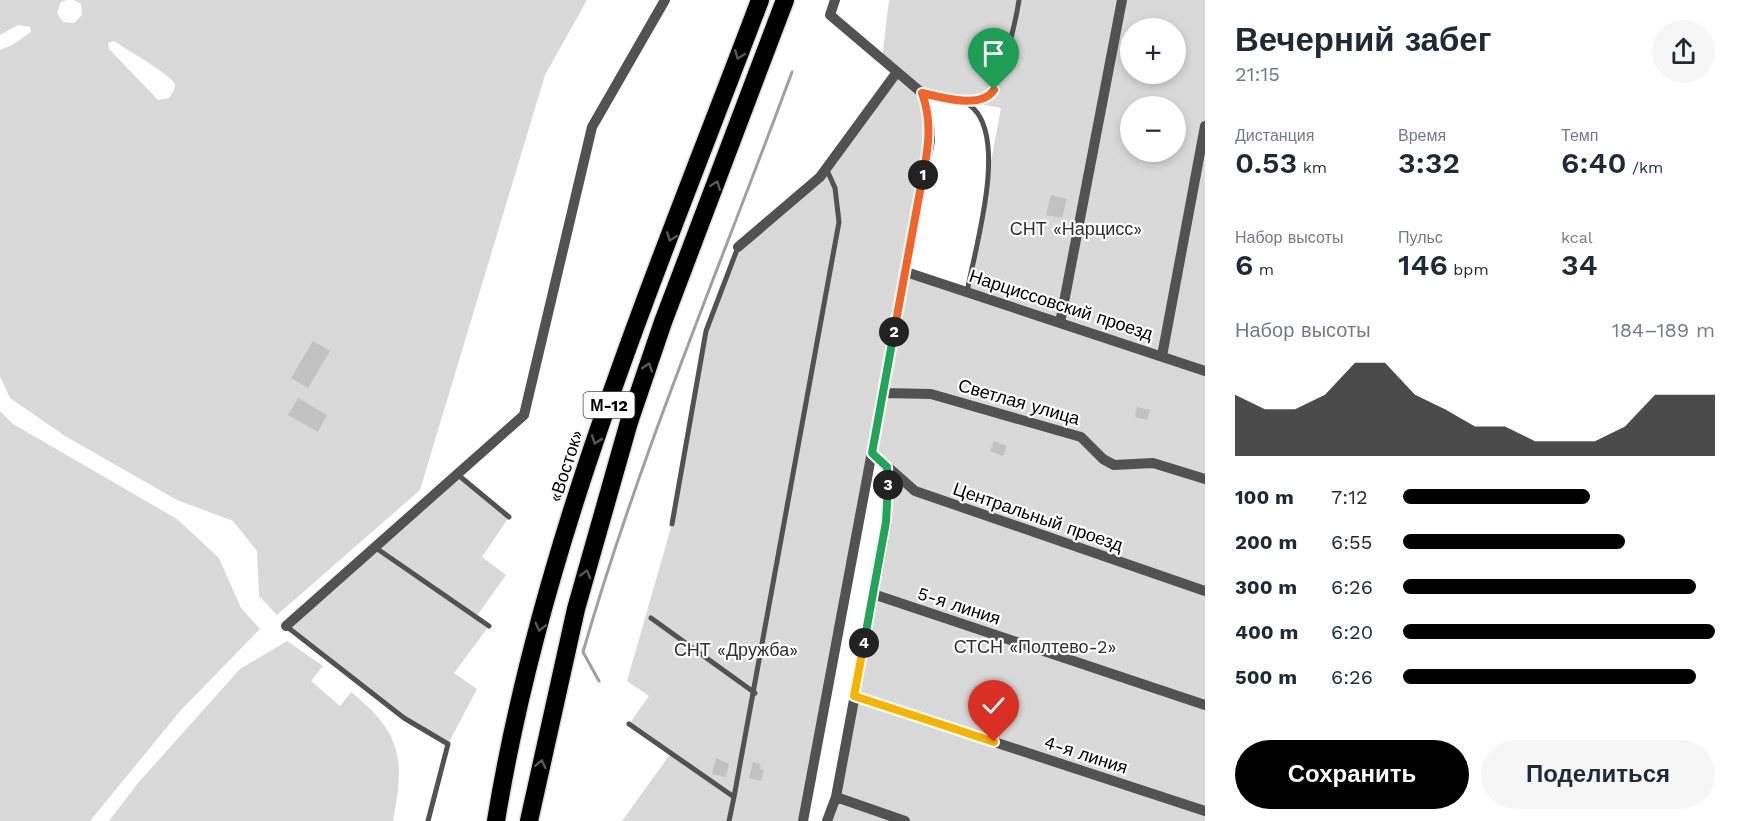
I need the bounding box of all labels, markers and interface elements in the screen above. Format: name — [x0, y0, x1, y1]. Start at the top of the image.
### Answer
map controls — [1120, 18, 1186, 162]
button: + — [1120, 18, 1186, 84]
text: Вечерний забег — [1235, 20, 1491, 59]
button: share — [1652, 20, 1715, 83]
pin — [968, 28, 1019, 90]
icon: arrive — [977, 37, 1010, 70]
one-way arrow — [734, 49, 747, 60]
text: 21:15 — [1235, 62, 1280, 86]
button: − — [1120, 96, 1186, 162]
text: Дистанция — [1235, 126, 1314, 145]
text: Время — [1398, 126, 1446, 145]
text: Темп — [1561, 126, 1598, 145]
text: 0.53 — [1235, 145, 1297, 180]
text: 3:32 — [1398, 145, 1460, 180]
text: 6:40 — [1561, 145, 1626, 180]
text: km — [1297, 158, 1327, 177]
text: /km — [1626, 158, 1663, 177]
pin: 1 — [908, 160, 938, 190]
text: 1 — [920, 165, 926, 184]
one-way arrow — [709, 180, 721, 191]
park label: СНТ «Нарцисс» — [1010, 218, 1142, 239]
text: Набор высоты — [1235, 228, 1343, 247]
text: Пульс — [1398, 228, 1443, 247]
text: kcal — [1561, 228, 1593, 247]
one-way arrow — [666, 231, 678, 242]
text: 6 — [1235, 247, 1253, 282]
text: 146 — [1398, 247, 1448, 282]
text: 34 — [1561, 247, 1598, 282]
text: m — [1253, 260, 1274, 279]
text: bpm — [1448, 260, 1489, 279]
street label: Нарциссовский проезд — [967, 265, 1156, 344]
pin: 2 — [879, 317, 909, 347]
text: Набор высоты — [1235, 318, 1371, 342]
text: 184–189 m — [1612, 318, 1715, 342]
text: 2 — [889, 322, 899, 341]
one-way arrow — [641, 362, 653, 373]
street label: Светлая улица — [956, 374, 1083, 429]
road number: М-12 — [584, 392, 634, 418]
street label: «Восток» — [544, 427, 587, 505]
one-way arrow — [591, 434, 604, 445]
pin: 3 — [873, 470, 903, 500]
text: 3 — [883, 475, 893, 494]
street label: Центральный проезд — [950, 478, 1126, 556]
text: 100 m — [1235, 485, 1294, 509]
text: 7:12 — [1331, 485, 1368, 509]
text: 200 m — [1235, 530, 1297, 554]
text: 6:55 — [1331, 530, 1372, 554]
one-way arrow — [578, 569, 591, 579]
text: 300 m — [1235, 575, 1297, 599]
text: 6:26 — [1331, 575, 1373, 599]
street label: 5-я линия — [915, 582, 1003, 629]
text: 400 m — [1235, 620, 1298, 644]
text: 6:20 — [1331, 620, 1373, 644]
one-way arrow — [534, 621, 547, 631]
pin: 4 — [849, 628, 879, 658]
text: 4 — [859, 633, 869, 652]
park label: СТСН «Полтево-2» — [954, 636, 1116, 657]
park label: СНТ «Дружба» — [674, 639, 798, 660]
text: 500 m — [1235, 665, 1297, 689]
text: 6:26 — [1331, 665, 1373, 689]
pin — [968, 680, 1019, 742]
icon: check — [977, 689, 1010, 722]
street label: 4-я линия — [1042, 731, 1130, 778]
button: Сохранить — [1235, 740, 1469, 809]
button: Поделиться — [1481, 740, 1715, 809]
one-way arrow — [534, 759, 547, 769]

